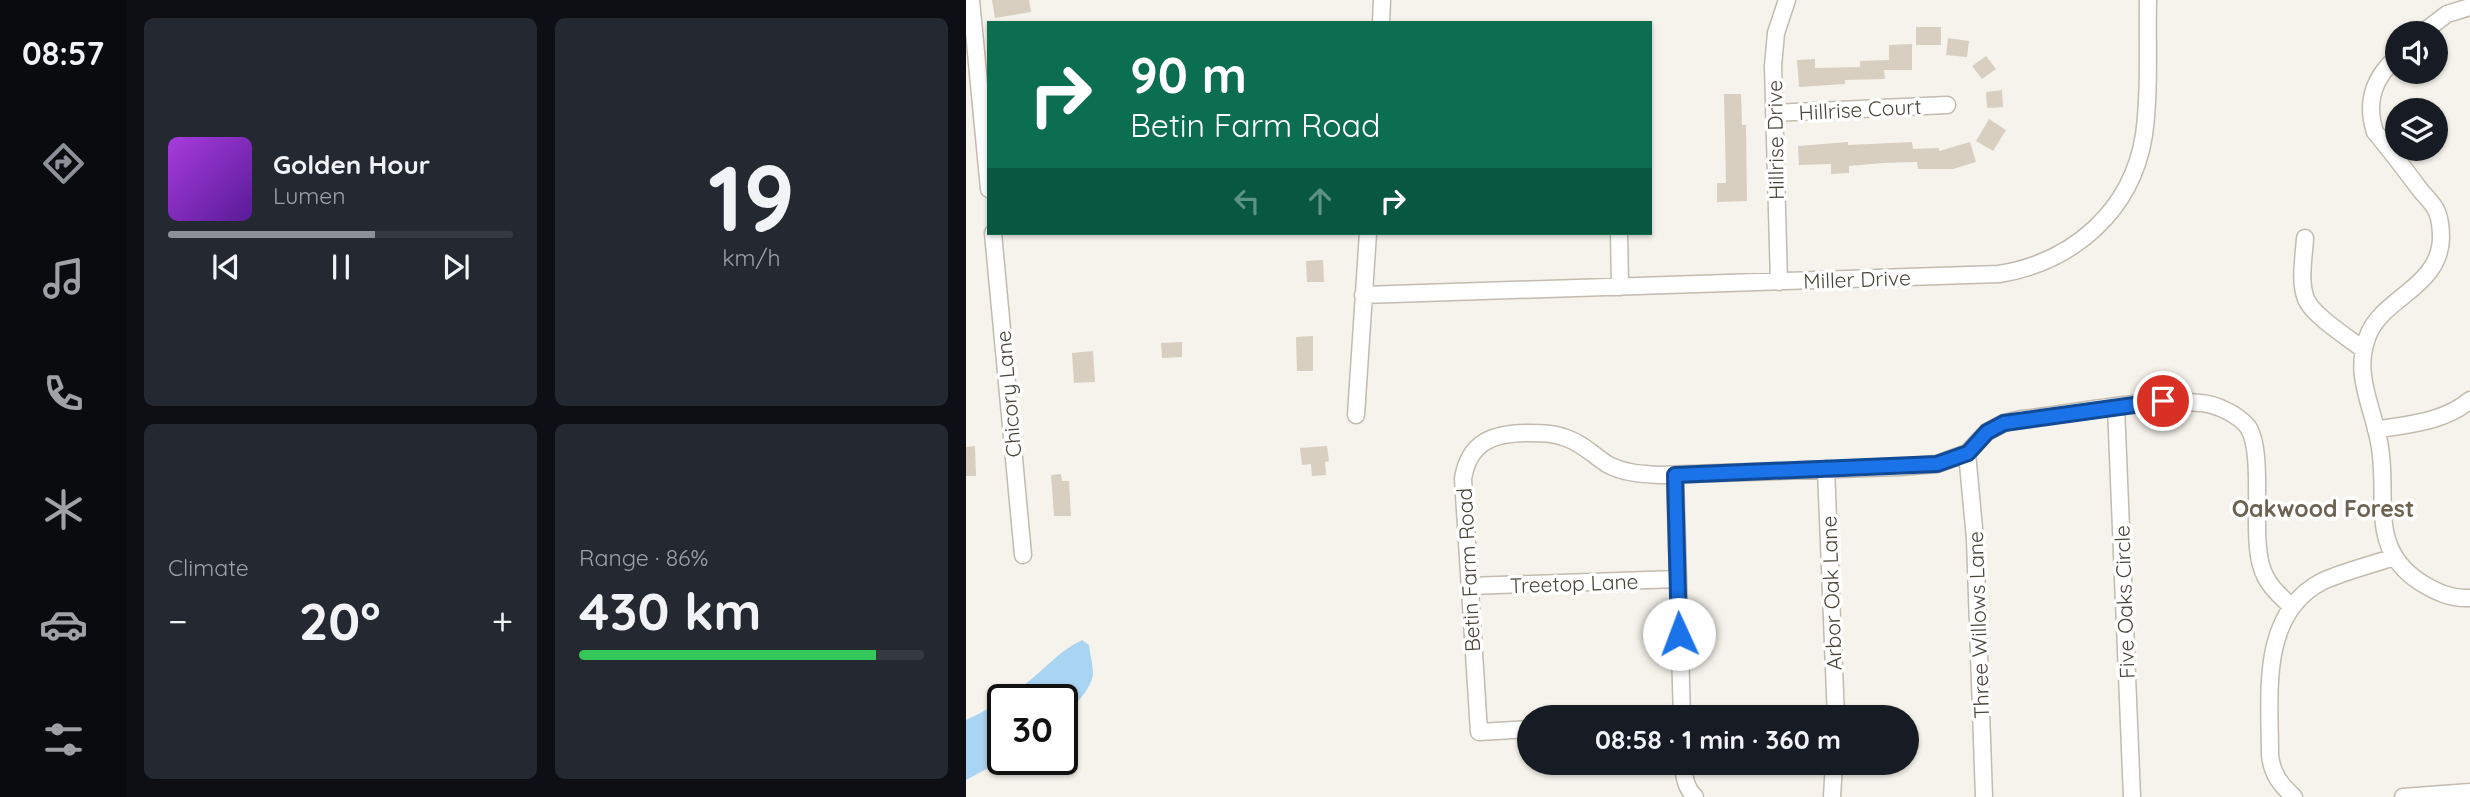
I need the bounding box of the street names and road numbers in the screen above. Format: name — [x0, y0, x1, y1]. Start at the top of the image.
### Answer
street label: Hillrise Drive — [1761, 80, 1789, 200]
street label: Hillrise Court — [1798, 93, 1922, 125]
street label: Miller Drive — [1803, 264, 1911, 294]
street label: Chicory Lane — [990, 329, 1026, 459]
street label: Betin Farm Road — [1451, 487, 1485, 653]
street label: Arbor Oak Lane — [1815, 515, 1847, 671]
street label: Five Oaks Circle — [2108, 525, 2140, 679]
street label: Three Willows Lane — [1962, 531, 1994, 719]
street label: Treetop Lane — [1509, 568, 1639, 598]

